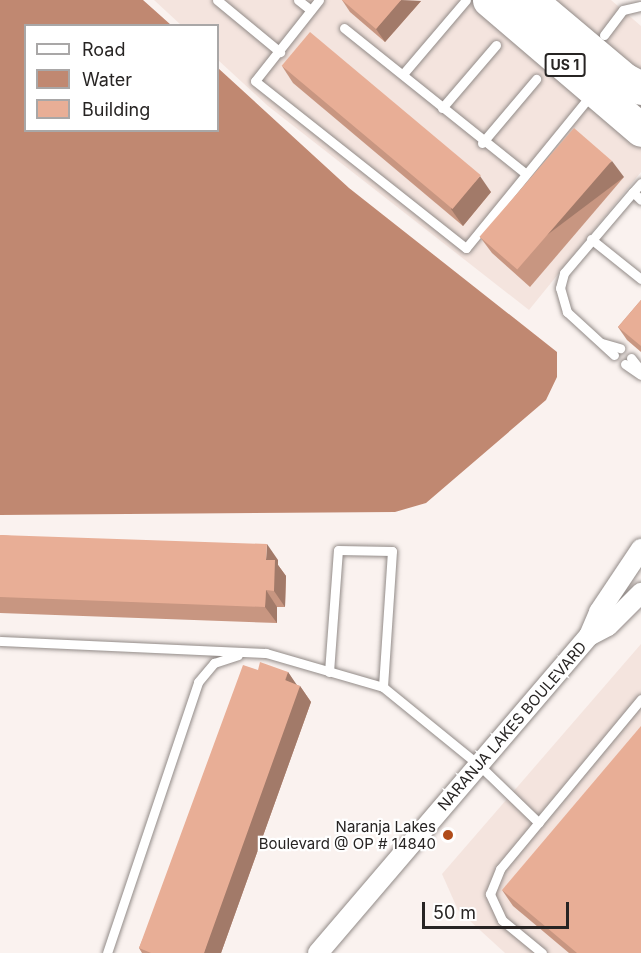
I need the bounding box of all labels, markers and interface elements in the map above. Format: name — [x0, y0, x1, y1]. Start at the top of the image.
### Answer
legend — [24, 24, 219, 132]
text: Road — [82, 39, 125, 60]
road number: US 1 — [544, 54, 586, 76]
text: Water — [82, 69, 132, 90]
text: Building — [82, 99, 150, 120]
street label: NARANJA LAKES BOULEVARD — [434, 638, 590, 814]
place label: Naranja Lakes Boulevard @ OP # 14840 — [259, 817, 436, 852]
marker: Naranja Lakes Boulevard @ OP # 14840 — [441, 828, 455, 842]
scale bar — [425, 890, 572, 928]
text: 50 m — [433, 902, 476, 923]

